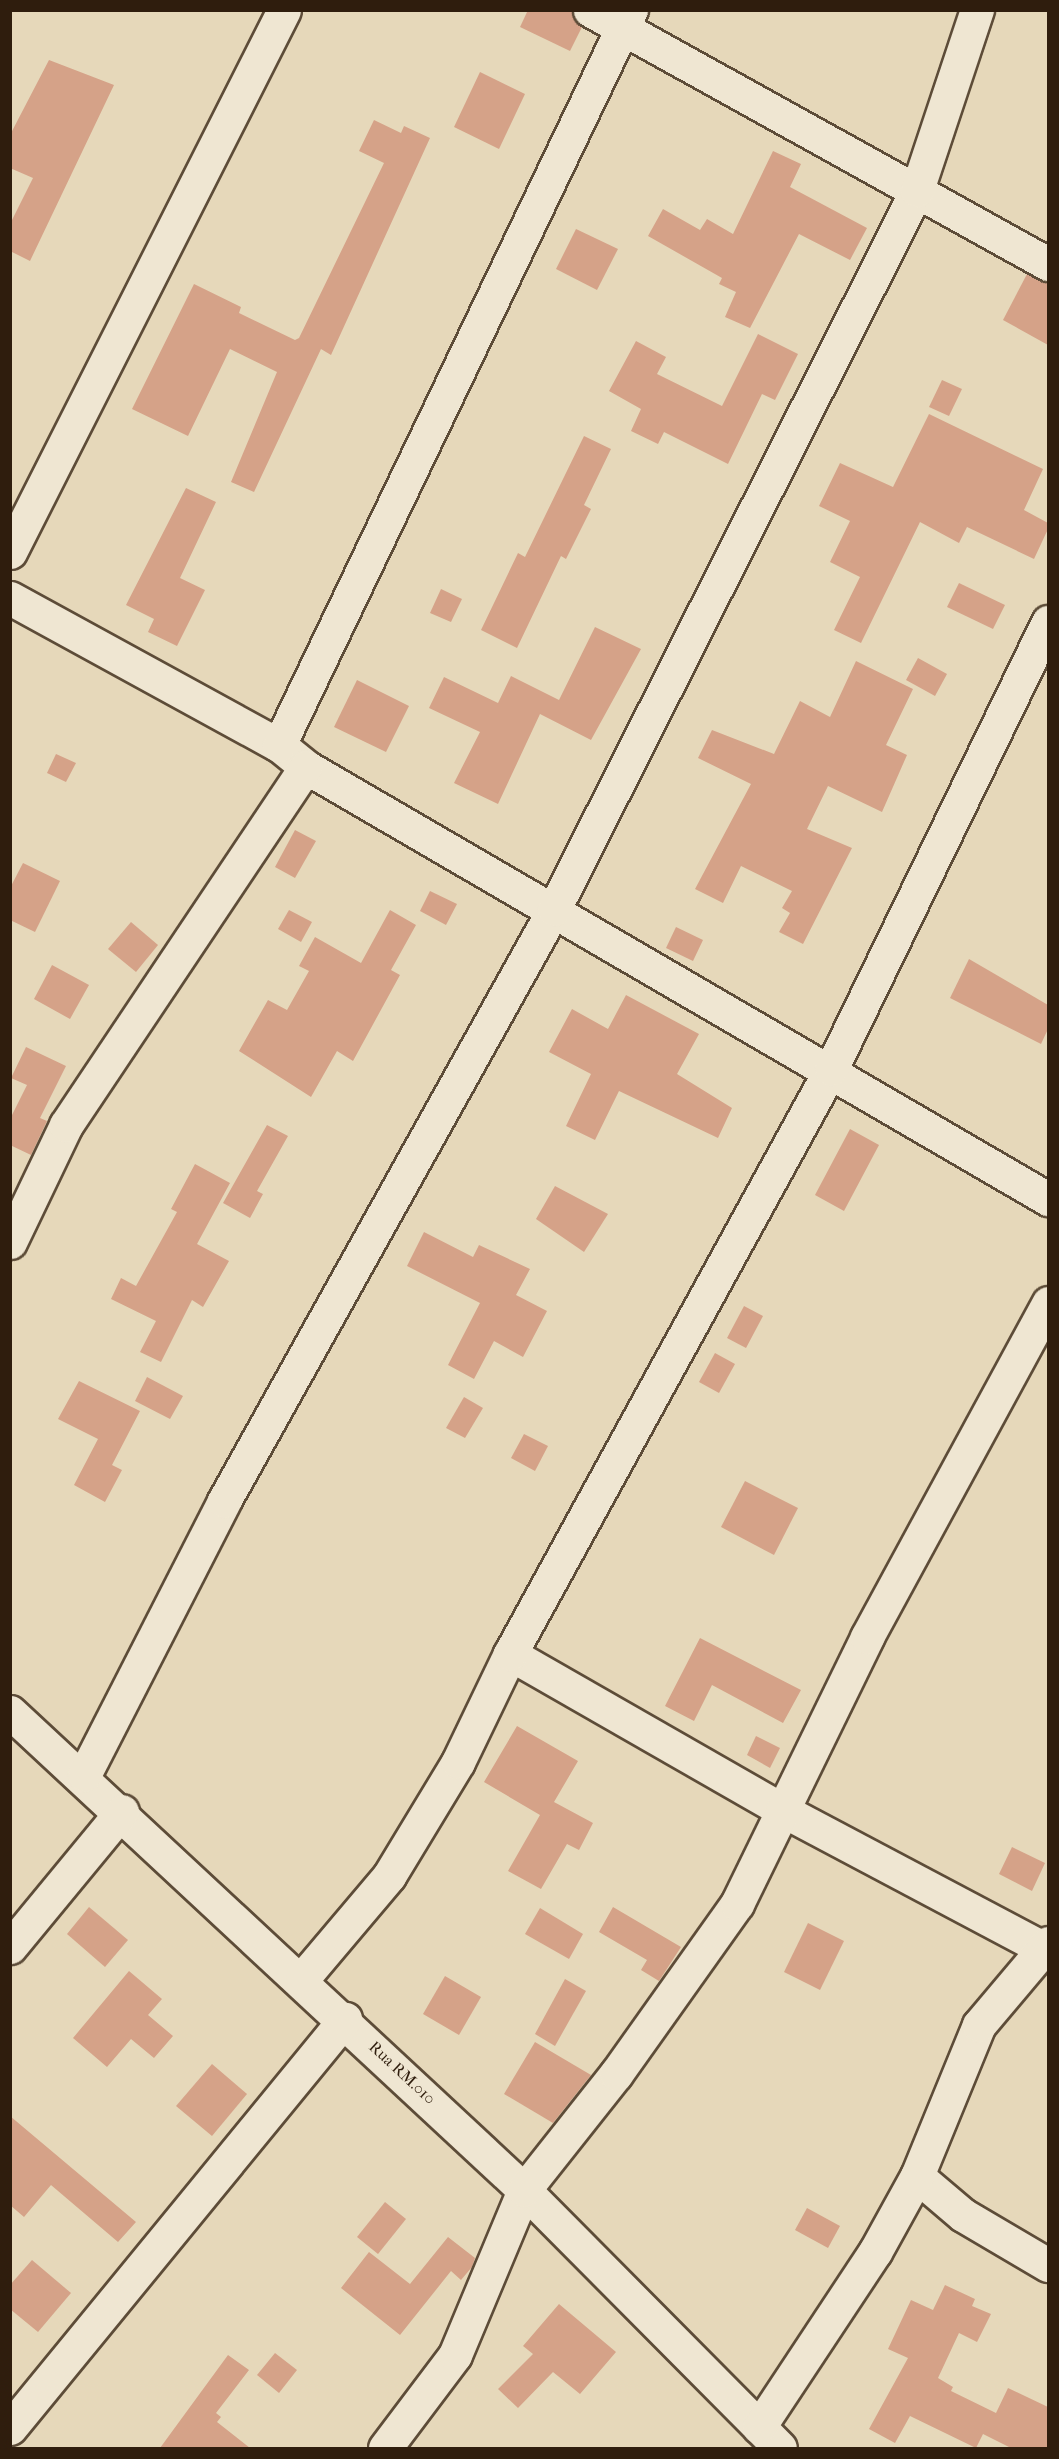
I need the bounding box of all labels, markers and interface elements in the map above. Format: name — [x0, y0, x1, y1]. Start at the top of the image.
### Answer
street label: Rua RM.010 — [365, 2037, 439, 2109]

